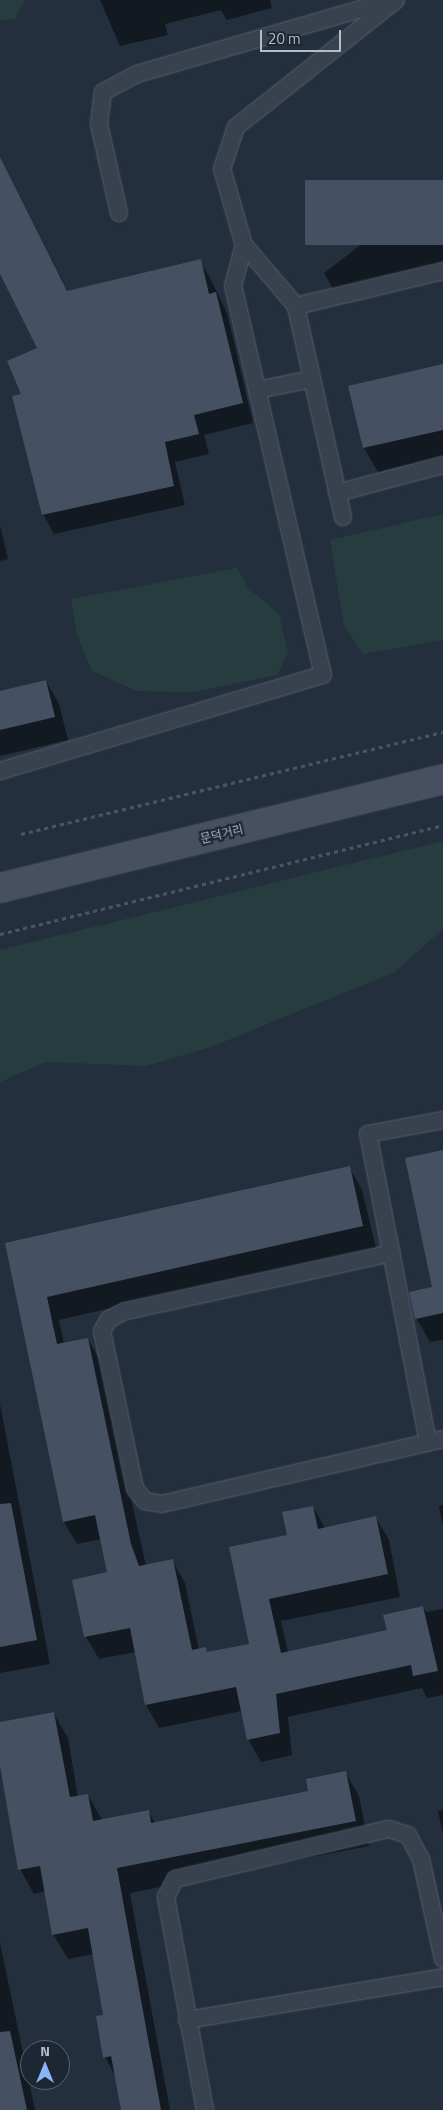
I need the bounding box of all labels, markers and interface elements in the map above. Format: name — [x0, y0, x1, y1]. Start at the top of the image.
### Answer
scale bar — [263, 20, 344, 52]
text: 20 m — [268, 27, 301, 50]
street label: 문덕거리 — [199, 822, 245, 846]
north arrow — [20, 2040, 70, 2090]
text: N — [40, 2040, 50, 2061]

